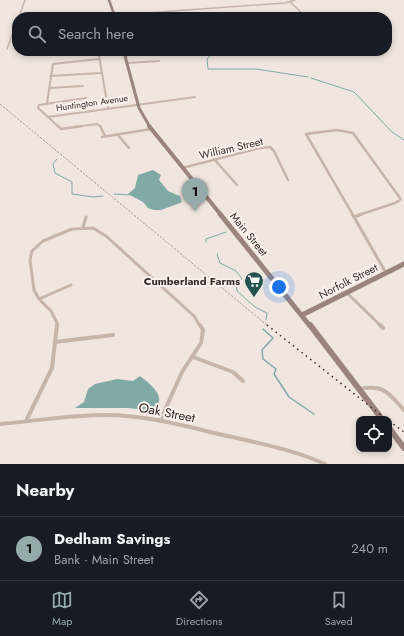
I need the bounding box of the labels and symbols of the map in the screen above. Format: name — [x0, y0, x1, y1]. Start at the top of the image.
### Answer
street label: Huntington Avenue — [55, 91, 129, 114]
street label: William Street — [197, 133, 265, 163]
pin: 1 — [182, 178, 208, 211]
street label: Main Street — [226, 209, 272, 260]
street label: Norfolk Street — [316, 259, 381, 303]
supermarket icon: Cumberland Farms — [243, 270, 265, 298]
place label: Cumberland Farms — [144, 273, 240, 289]
your location — [269, 277, 289, 297]
street label: Oak Street — [137, 398, 198, 427]

